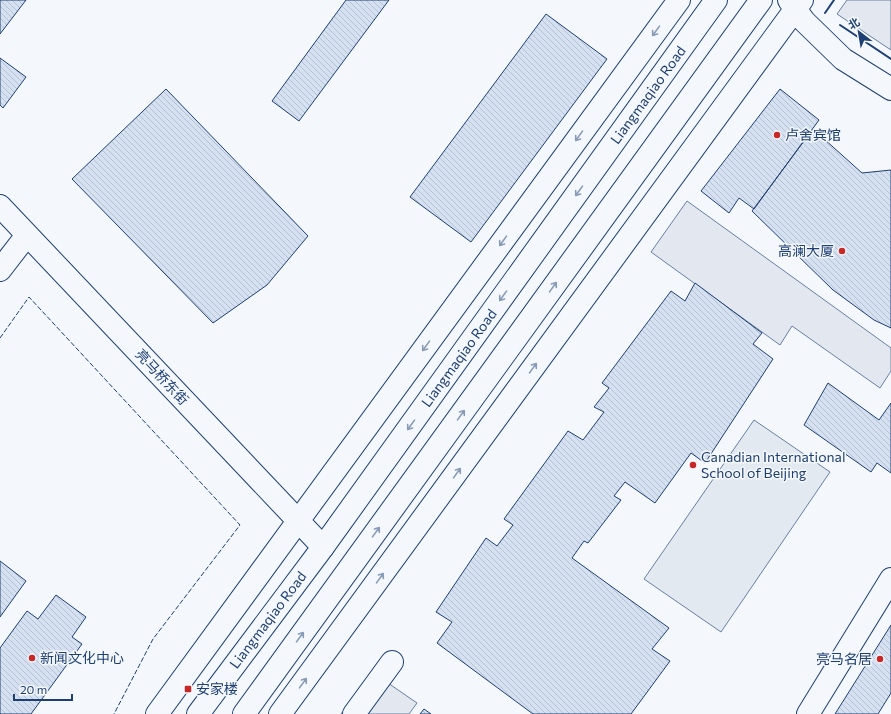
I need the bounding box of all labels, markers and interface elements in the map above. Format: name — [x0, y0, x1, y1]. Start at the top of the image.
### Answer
north arrow — [839, 12, 879, 52]
text: 北 — [846, 15, 862, 31]
one-way arrow — [652, 26, 661, 37]
street label: Liangmaqiao Road — [606, 42, 689, 147]
place label: 卢舍宾馆 — [785, 126, 841, 143]
marker: 卢舍宾馆 — [772, 130, 782, 140]
one-way arrow — [575, 131, 584, 142]
one-way arrow — [575, 185, 583, 196]
one-way arrow — [498, 235, 507, 246]
place label: 高澜大厦 — [778, 242, 834, 259]
marker: 高澜大厦 — [837, 246, 847, 256]
one-way arrow — [549, 282, 557, 293]
one-way arrow — [499, 291, 507, 302]
street label: Liangmaqiao Road — [417, 305, 500, 410]
one-way arrow — [421, 340, 430, 351]
street label: 亮马桥东街 — [132, 345, 192, 408]
one-way arrow — [529, 363, 537, 374]
one-way arrow — [457, 410, 465, 421]
one-way arrow — [407, 419, 415, 430]
place label: Canadian International School of Beijing — [701, 448, 845, 481]
marker: Canadian International School of Beijing — [688, 460, 698, 470]
one-way arrow — [452, 467, 461, 478]
one-way arrow — [372, 526, 380, 537]
street label: Liangmaqiao Road — [226, 568, 310, 672]
one-way arrow — [376, 572, 384, 583]
one-way arrow — [296, 632, 304, 643]
place label: 新闻文化中心 — [40, 649, 124, 666]
place label: 亮马名居 — [816, 650, 872, 667]
marker: 新闻文化中心 — [27, 653, 37, 663]
marker: 亮马名居 — [875, 654, 885, 664]
scale bar — [14, 676, 72, 702]
one-way arrow — [299, 677, 307, 688]
place label: 安家楼 — [196, 680, 238, 697]
text: 20 m — [20, 682, 47, 696]
marker: 安家楼 — [183, 684, 193, 694]

